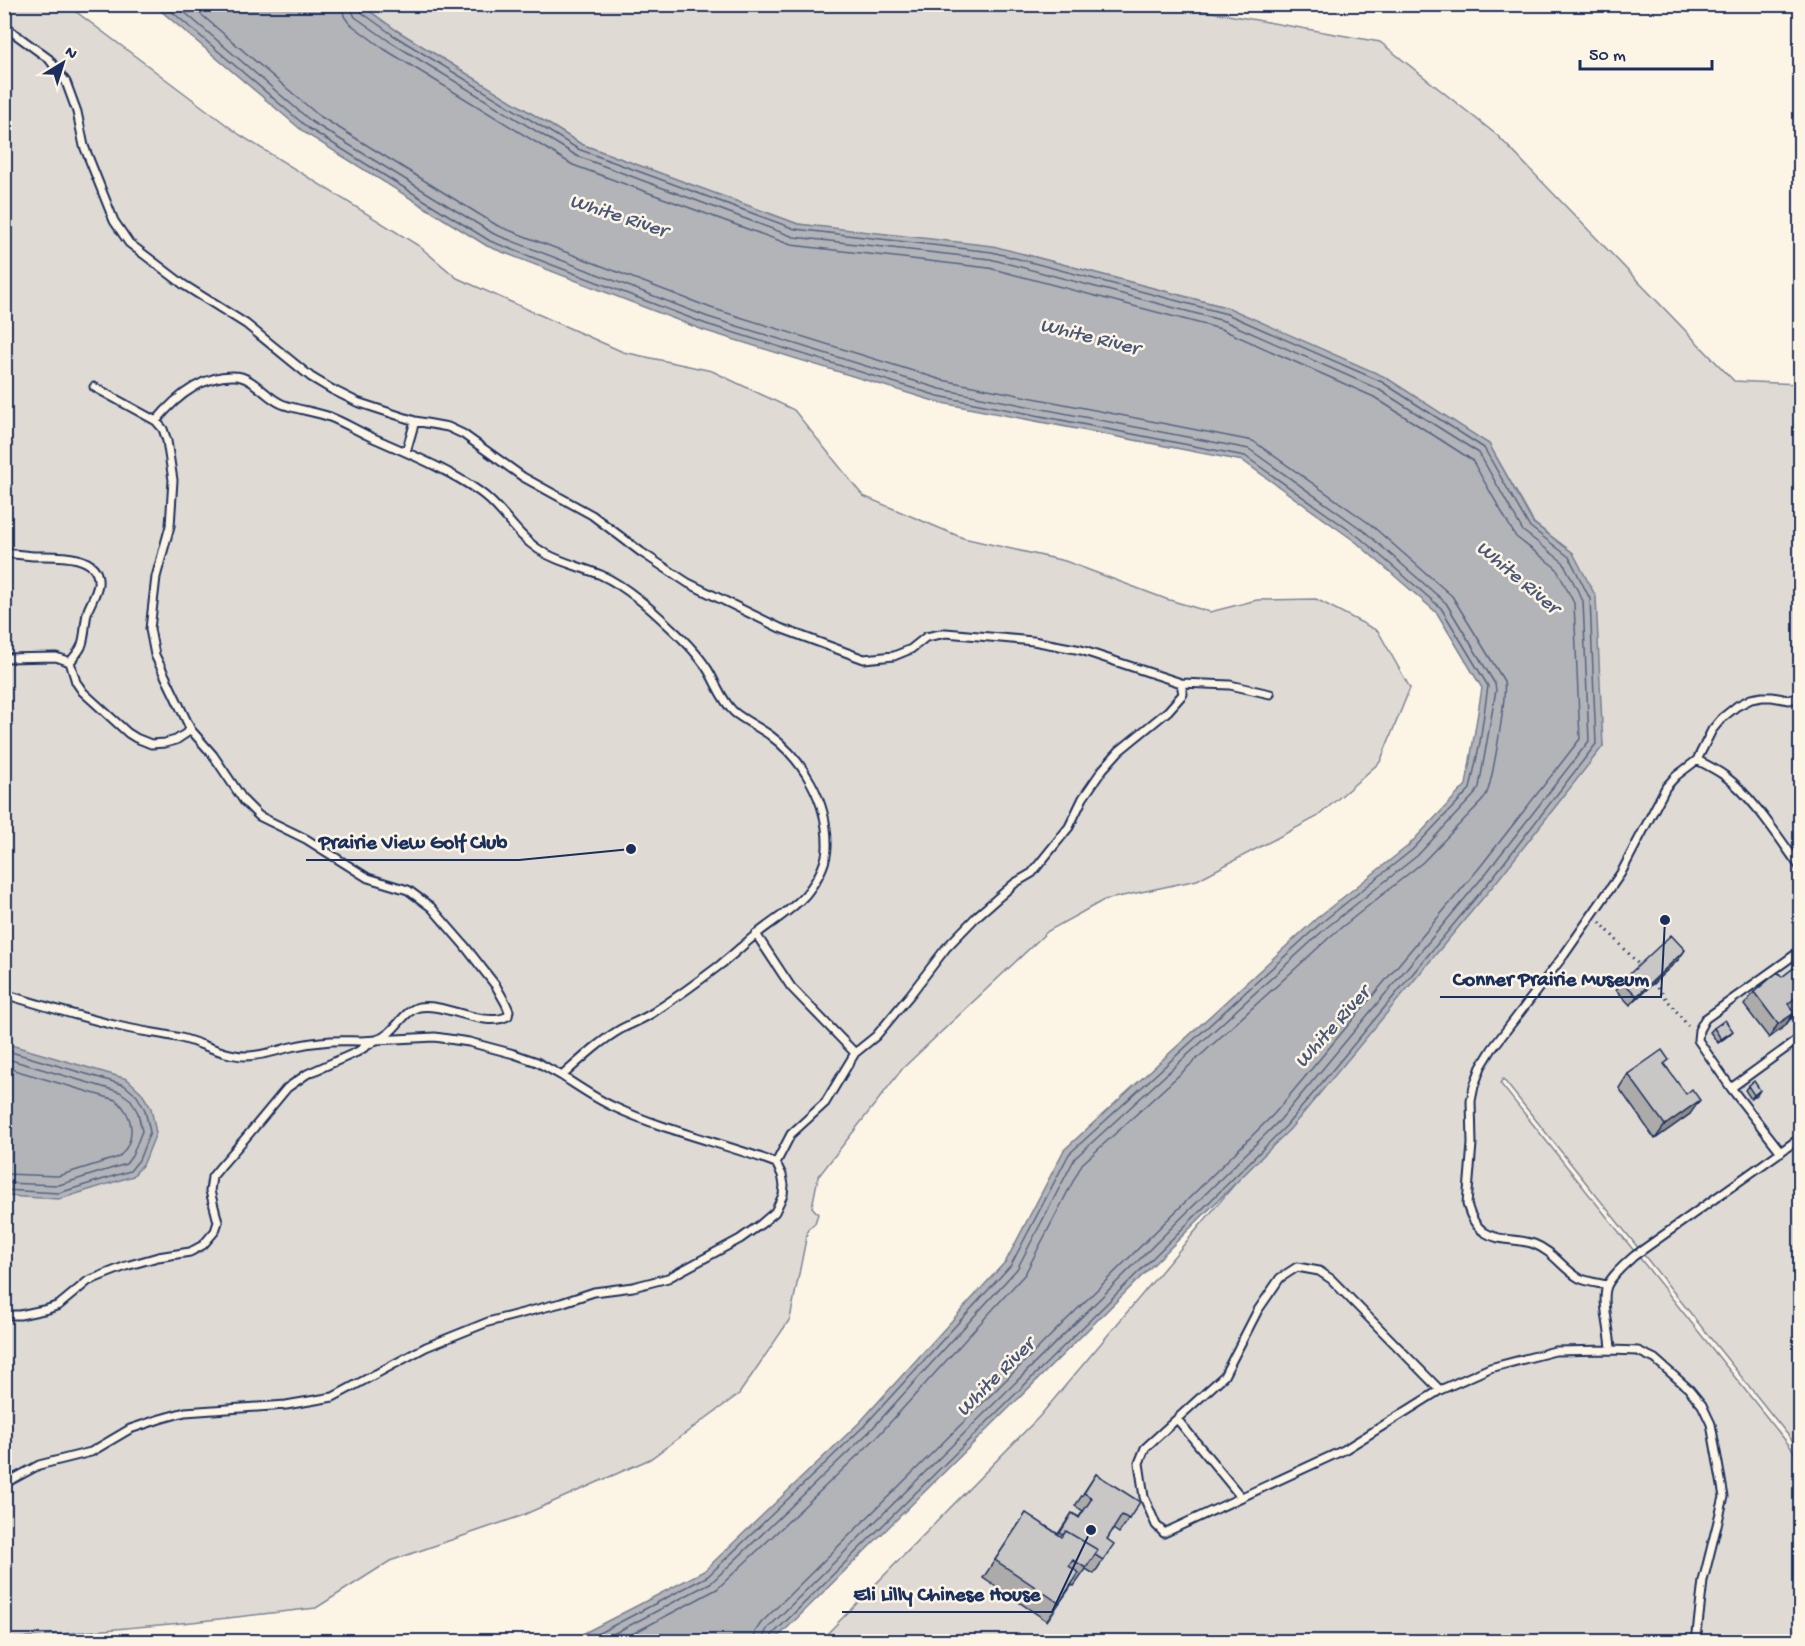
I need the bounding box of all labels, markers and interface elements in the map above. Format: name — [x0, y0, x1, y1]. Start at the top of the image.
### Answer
north arrow — [33, 33, 93, 93]
scale bar — [1580, 33, 1712, 71]
text: N — [60, 43, 80, 65]
text: 50 m — [1589, 46, 1626, 67]
water label: White River — [566, 190, 674, 246]
water label: White River — [1037, 314, 1146, 364]
water label: White River — [1470, 537, 1567, 624]
callout: Prairie View Golf Club — [306, 821, 519, 860]
text: Prairie View Golf Club — [318, 832, 507, 857]
callout: Conner Prairie Museum — [1440, 958, 1661, 997]
text: Conner Prairie Museum — [1452, 969, 1649, 994]
water label: White River — [1290, 979, 1380, 1074]
water label: White River — [952, 1331, 1044, 1423]
callout: Eli Lilly Chinese House — [842, 1573, 1052, 1612]
text: Eli Lilly Chinese House — [854, 1584, 1042, 1609]

